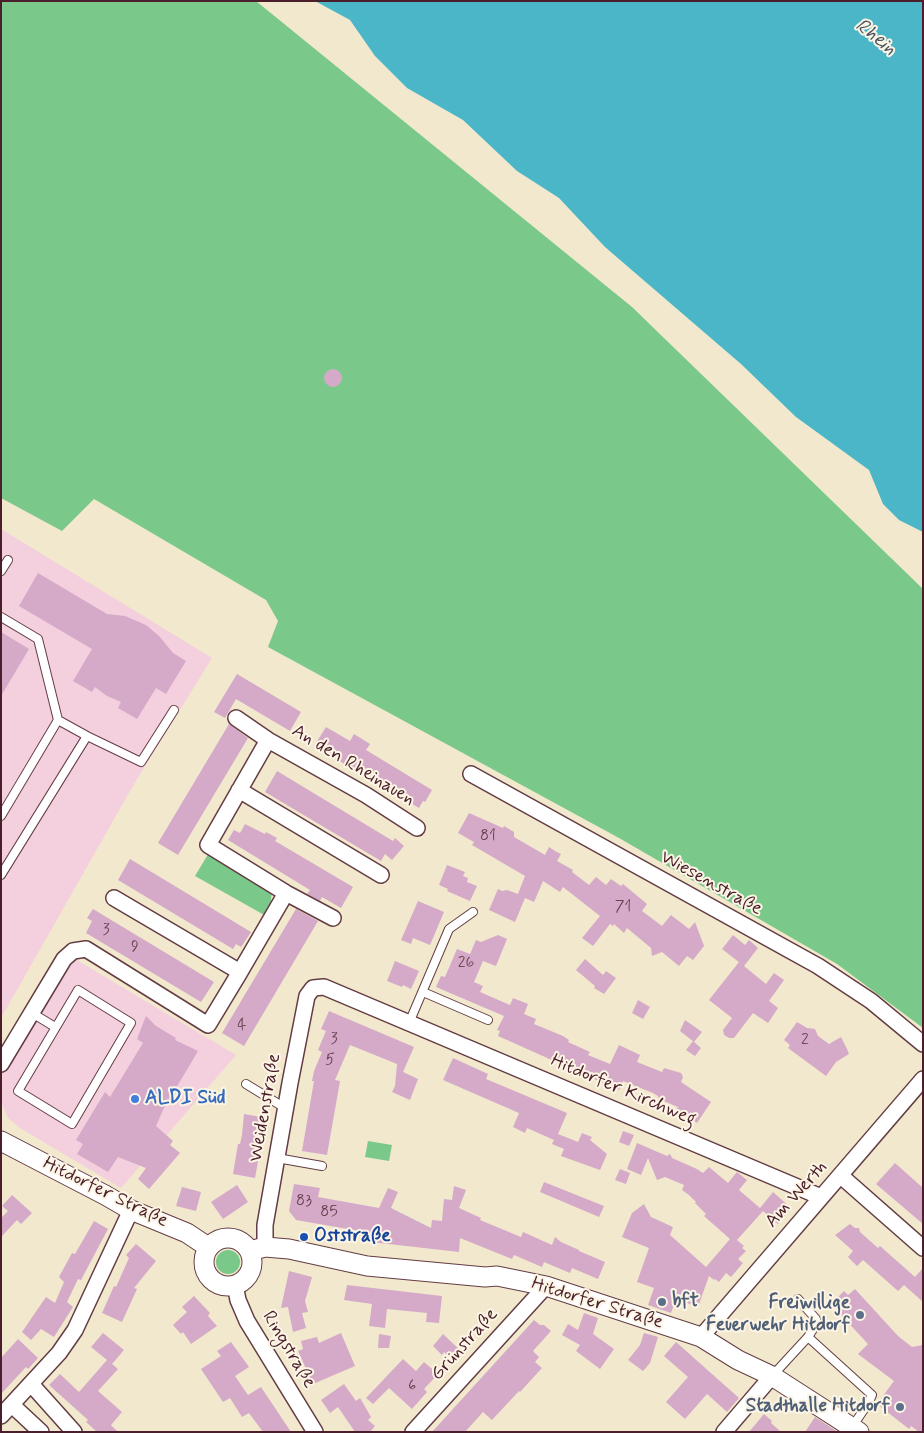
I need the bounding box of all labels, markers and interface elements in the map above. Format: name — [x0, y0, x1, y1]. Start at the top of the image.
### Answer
water label: Rhein — [849, 14, 901, 62]
street label: An den Rheinauen — [287, 720, 419, 812]
house number: 81 — [480, 827, 496, 847]
street label: Wiesenstraße — [656, 847, 766, 921]
house number: 71 — [615, 898, 631, 918]
house number: 3 — [102, 921, 110, 941]
house number: 9 — [131, 938, 139, 958]
house number: 26 — [458, 954, 474, 974]
house number: 4 — [237, 1016, 247, 1036]
house number: 3 — [330, 1030, 338, 1050]
house number: 2 — [801, 1031, 809, 1051]
street label: Hitdorfer Kirchweg — [547, 1050, 699, 1132]
house number: 5 — [325, 1051, 335, 1071]
street label: Weidenstraße — [245, 1052, 287, 1164]
place label: ALDI Süd — [145, 1088, 225, 1110]
marker: ALDI Süd — [129, 1093, 141, 1105]
street label: Hitdorfer Straße — [39, 1153, 171, 1233]
street label: Am Werth — [761, 1157, 833, 1233]
house number: 83 — [296, 1192, 312, 1212]
house number: 85 — [320, 1203, 338, 1223]
place label: Oststraße — [314, 1226, 391, 1248]
marker: Oststraße — [298, 1231, 310, 1243]
street label: Hitdorfer Straße — [528, 1273, 666, 1335]
place label: bft — [672, 1291, 699, 1313]
place label: Freiwillige Feuerwehr Hitdorf — [706, 1293, 850, 1337]
marker: bft — [656, 1296, 668, 1308]
street label: Grünstraße — [427, 1304, 503, 1386]
street label: Ringstraße — [256, 1307, 320, 1393]
marker: Freiwillige Feuerwehr Hitdorf — [854, 1309, 866, 1321]
house number: 6 — [408, 1377, 416, 1397]
place label: Stadthalle Hitdorf — [746, 1396, 890, 1418]
marker: Stadthalle Hitdorf — [894, 1401, 906, 1413]

